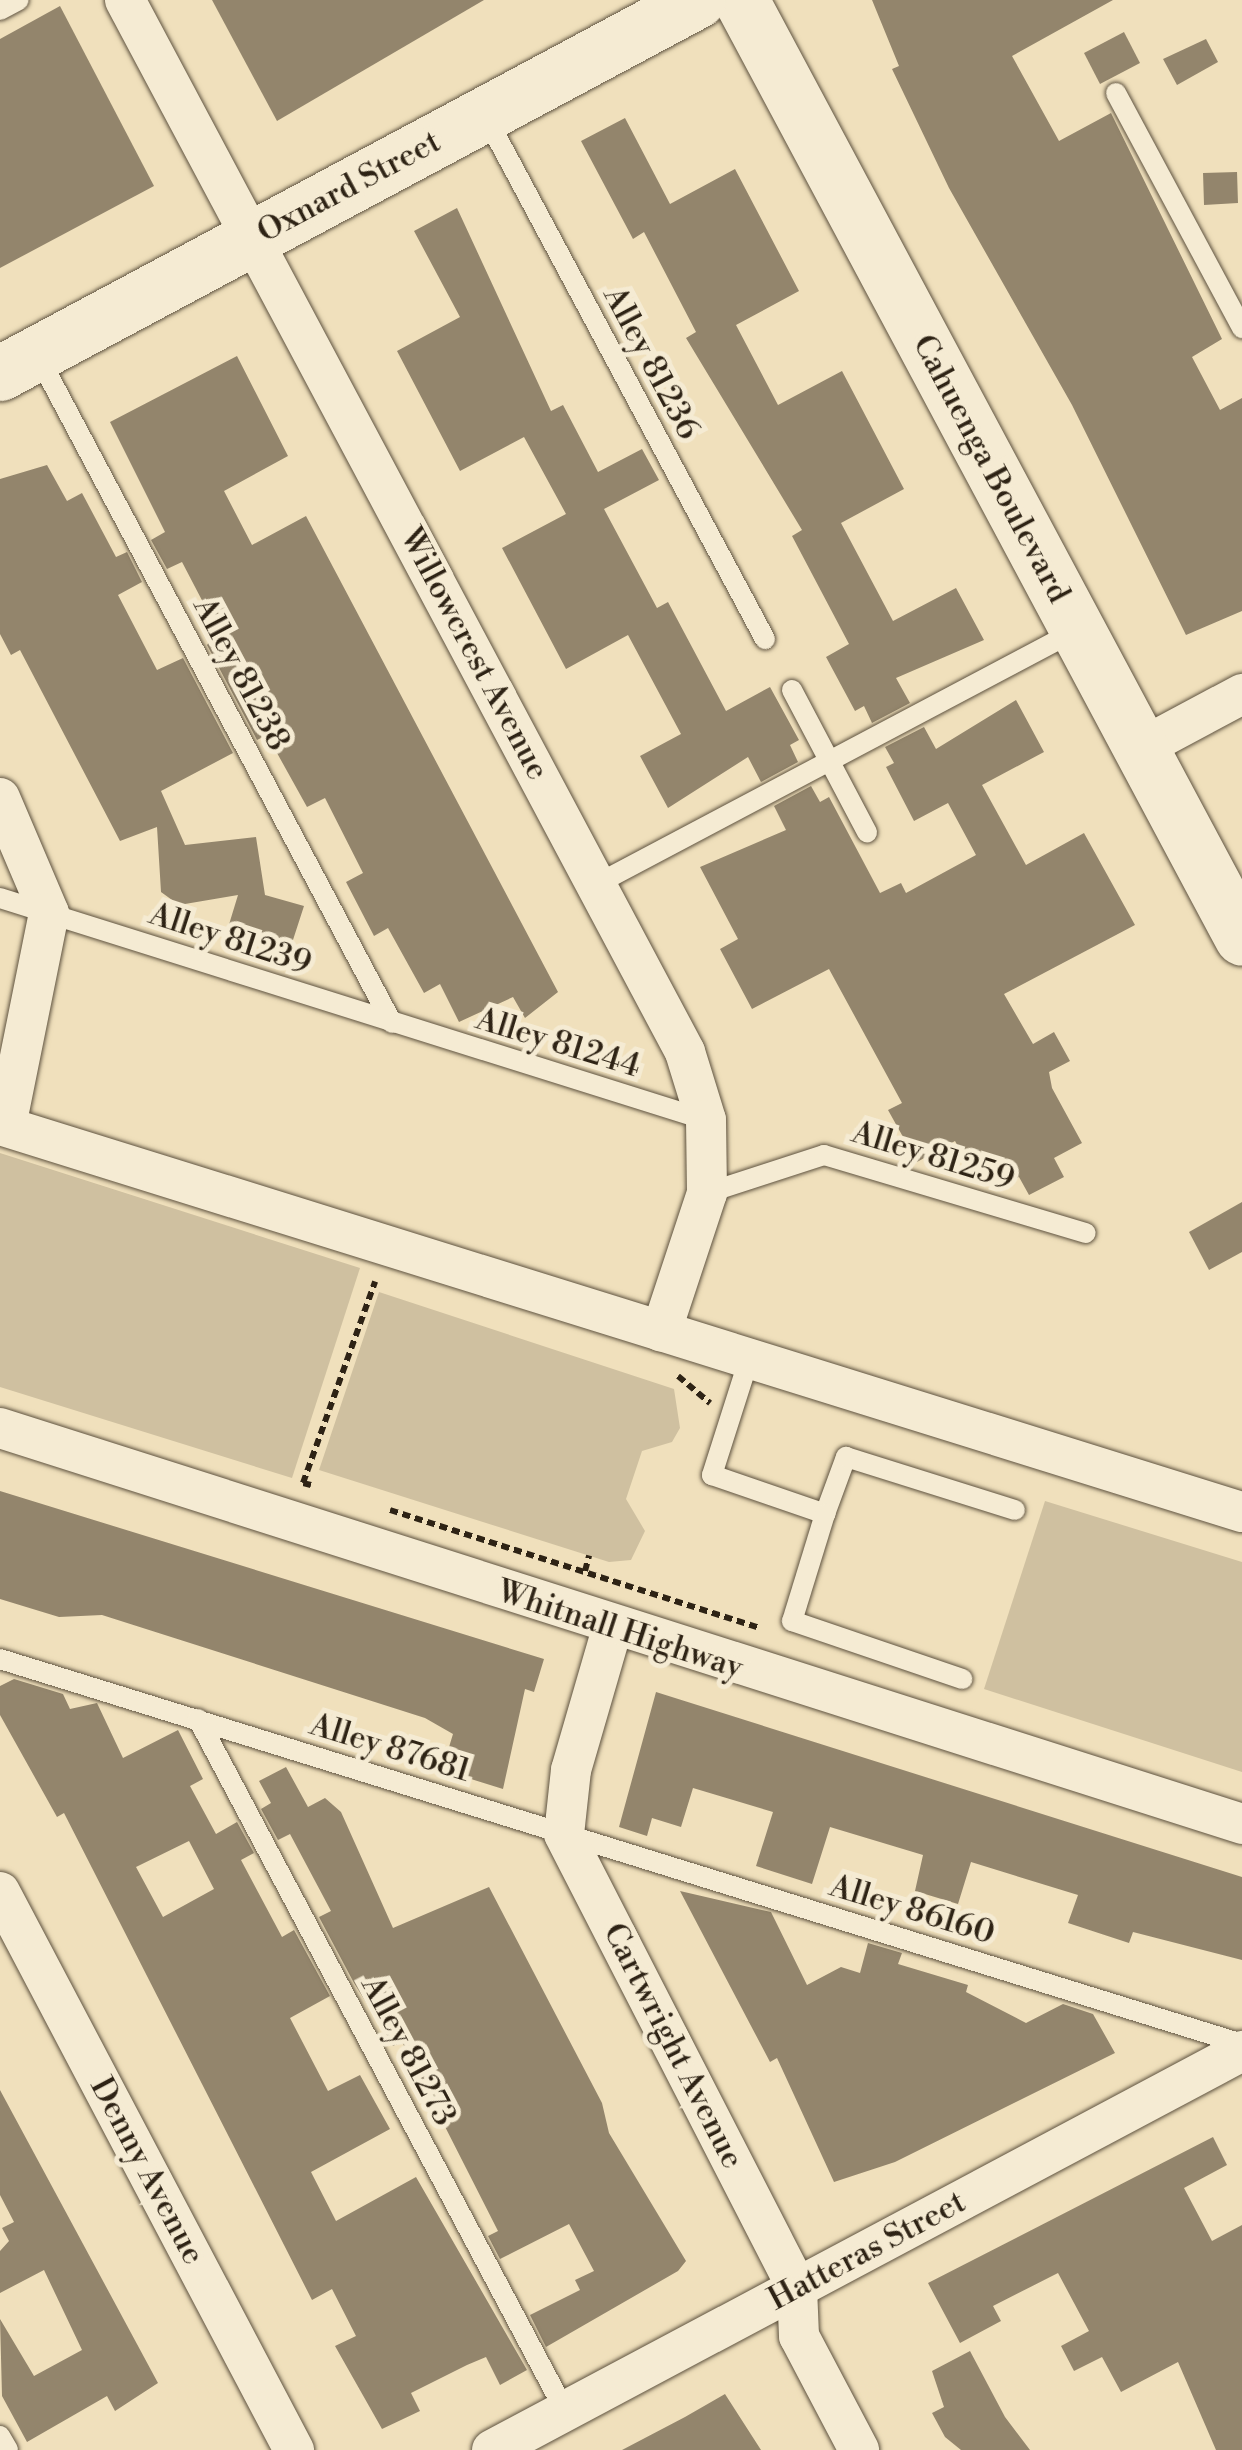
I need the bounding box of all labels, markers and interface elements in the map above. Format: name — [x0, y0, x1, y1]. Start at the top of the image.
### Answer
street label: Oxnard Street — [251, 123, 447, 251]
street label: Alley 81236 — [595, 280, 707, 446]
street label: Cahuenga Boulevard — [904, 328, 1078, 610]
street label: Willowcrest Avenue — [391, 521, 557, 787]
street label: Alley 81238 — [185, 591, 297, 757]
street label: Alley 81239 — [144, 895, 316, 983]
street label: Alley 81244 — [471, 1000, 645, 1086]
street label: Alley 81259 — [847, 1113, 1019, 1199]
street label: Whitnall Highway — [492, 1572, 748, 1688]
street label: Alley 87681 — [305, 1705, 475, 1791]
street label: Alley 86160 — [825, 1867, 999, 1953]
street label: Cartwright Avenue — [595, 1917, 751, 2175]
street label: Alley 81273 — [353, 1970, 463, 2132]
street label: Denny Avenue — [82, 2071, 212, 2271]
street label: Hatteras Street — [762, 2183, 972, 2319]

